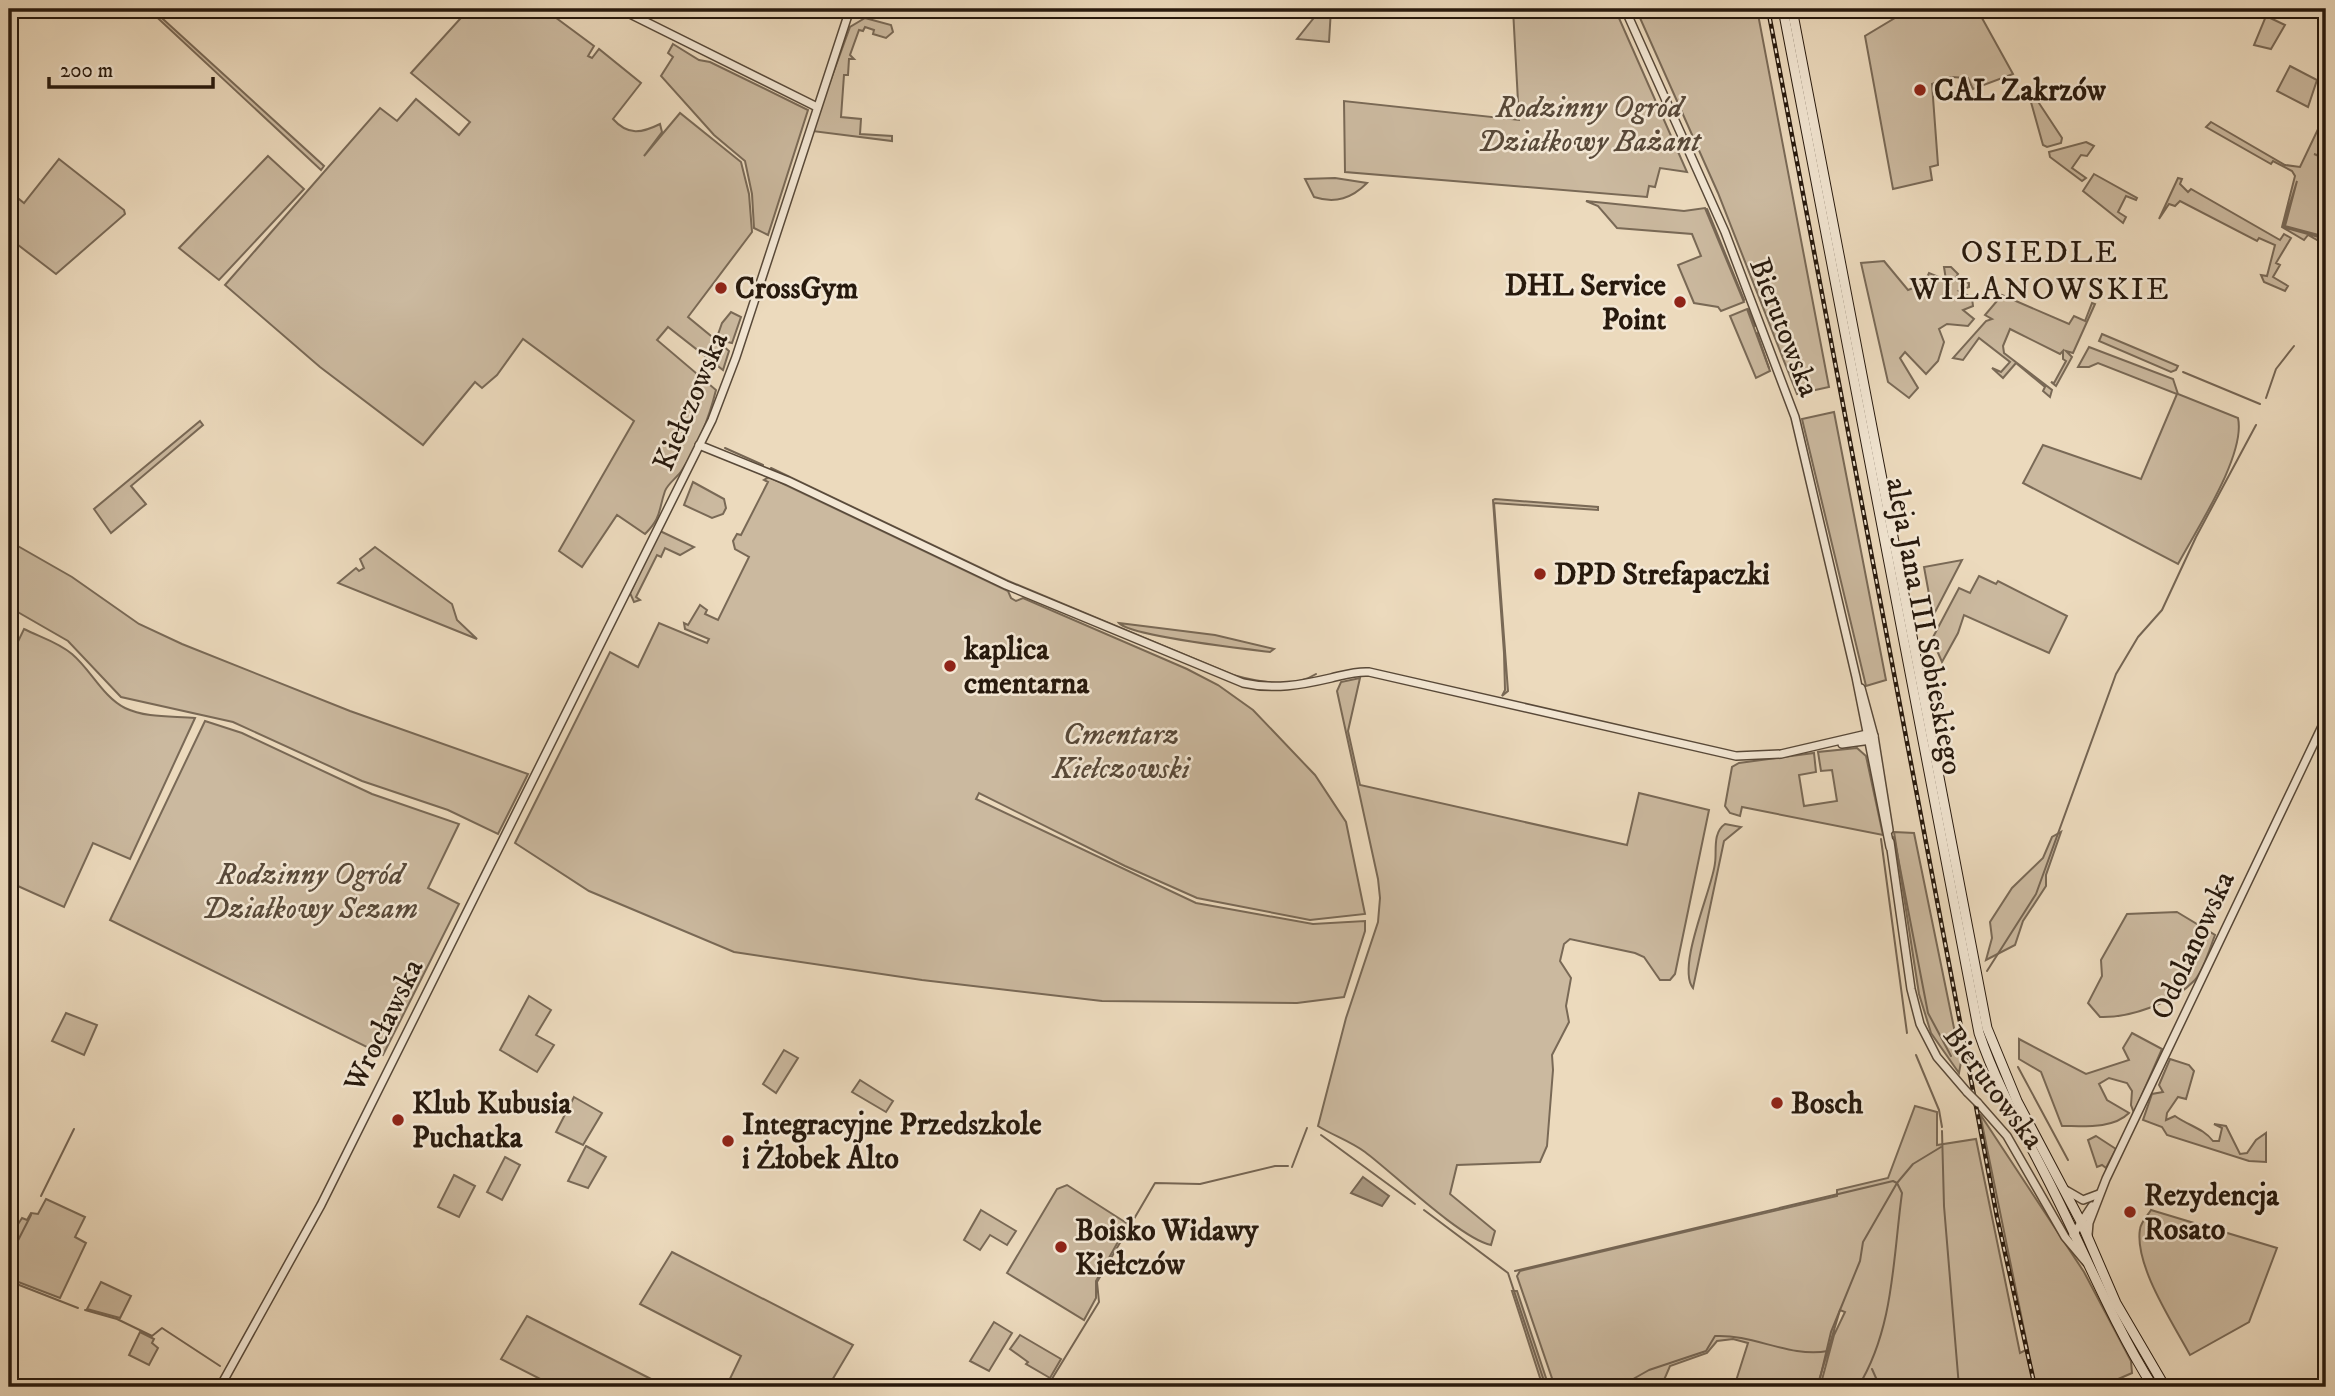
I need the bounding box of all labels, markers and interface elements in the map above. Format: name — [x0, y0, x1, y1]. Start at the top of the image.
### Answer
scale bar — [49, 46, 214, 90]
text: 200 m — [60, 58, 113, 84]
place label: CAL Zakrzów — [1934, 73, 2107, 110]
marker: CAL Zakrzów — [1912, 82, 1928, 98]
park label: Rodzinny Ogród Działkowy Bażant — [1478, 90, 1702, 161]
district label: OSIEDLE WILANOWSKIE — [1908, 233, 2171, 310]
street label: Bierutowska — [1740, 253, 1827, 402]
place label: DHL Service Point — [1505, 268, 1667, 339]
place label: CrossGym — [735, 271, 859, 308]
marker: CrossGym — [713, 280, 729, 296]
marker: DHL Service Point — [1672, 294, 1688, 310]
street label: Kiełczowska — [646, 326, 737, 477]
street label: aleja Jana III Sobieskiego — [1877, 475, 1970, 778]
place label: DPD Strefapaczki — [1554, 557, 1770, 594]
marker: DPD Strefapaczki — [1532, 566, 1548, 582]
place label: kaplica cmentarna — [963, 632, 1090, 703]
marker: kaplica cmentarna — [942, 658, 958, 674]
park label: Cmentarz Kiełczowski — [1051, 717, 1192, 788]
park label: Rodzinny Ogród Działkowy Sezam — [202, 857, 418, 928]
street label: Odolanowska — [2143, 865, 2244, 1026]
street label: Wrocławska — [336, 953, 432, 1099]
street label: Bierutowska — [1934, 1019, 2052, 1157]
place label: Klub Kubusia Puchatka — [412, 1086, 573, 1157]
place label: Bosch — [1791, 1086, 1864, 1123]
marker: Bosch — [1769, 1095, 1785, 1111]
place label: Integracyjne Przedszkole i Żłobek Alto — [742, 1107, 1042, 1178]
marker: Klub Kubusia Puchatka — [390, 1112, 406, 1128]
marker: Integracyjne Przedszkole i Żłobek Alto — [720, 1133, 736, 1149]
place label: Rezydencja Rosato — [2144, 1178, 2280, 1249]
marker: Rezydencja Rosato — [2122, 1204, 2138, 1220]
place label: Boisko Widawy Kiełczów — [1075, 1213, 1259, 1284]
marker: Boisko Widawy Kiełczów — [1053, 1239, 1069, 1255]

